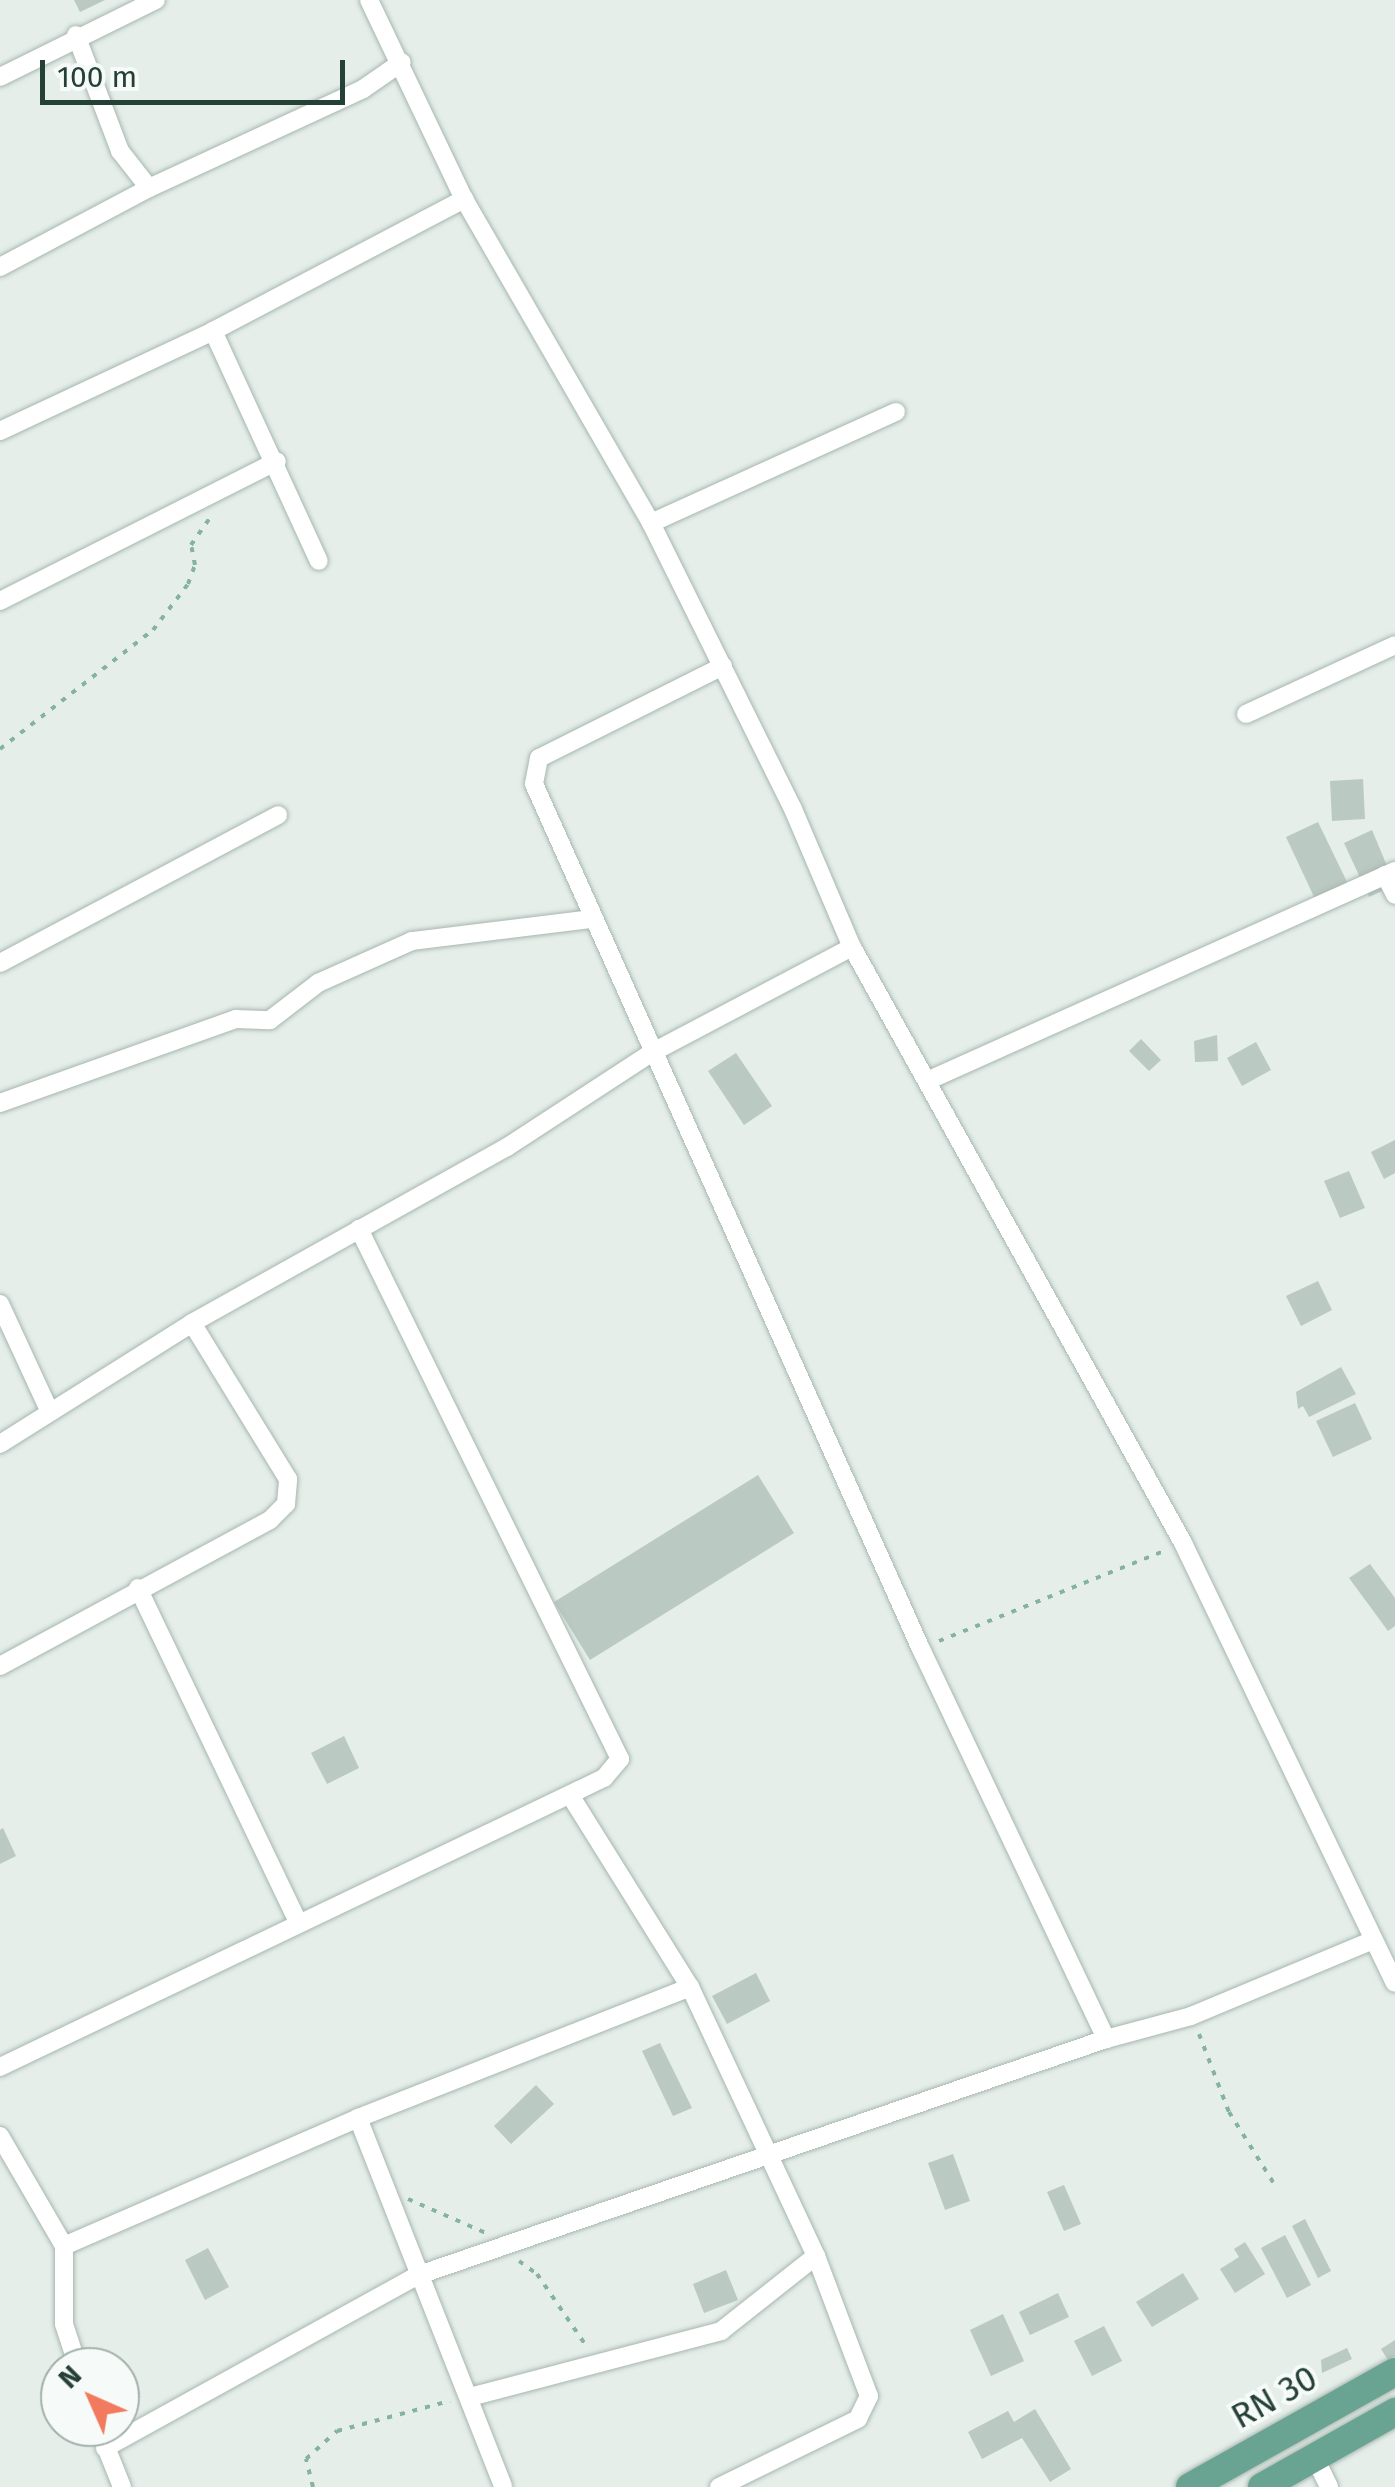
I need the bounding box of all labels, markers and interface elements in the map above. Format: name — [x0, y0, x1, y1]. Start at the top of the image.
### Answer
scale bar — [45, 40, 350, 102]
text: 100 m — [57, 59, 137, 95]
north arrow — [40, 2347, 140, 2447]
street label: RN 30 — [1224, 2356, 1324, 2438]
text: N — [52, 2359, 88, 2395]

